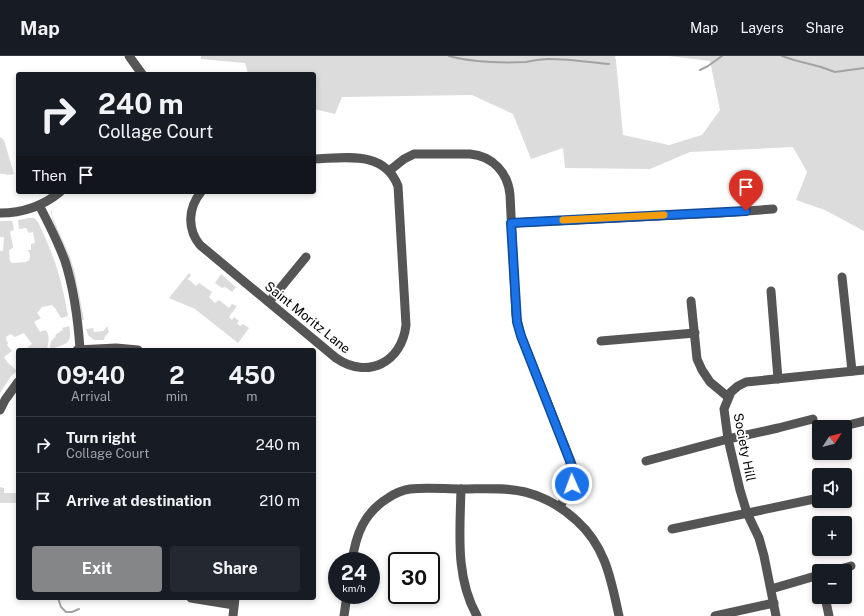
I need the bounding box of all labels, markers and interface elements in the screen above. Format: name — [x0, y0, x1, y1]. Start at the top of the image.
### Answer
text: Map — [20, 17, 60, 39]
text: Map — [690, 20, 718, 36]
text: Layers — [740, 20, 784, 36]
text: Share — [806, 20, 844, 36]
text: 240 m — [98, 87, 184, 120]
icon: right — [32, 88, 84, 140]
text: Collage Court — [98, 121, 213, 142]
icon: arrive — [75, 164, 97, 186]
text: Then — [32, 167, 67, 184]
pin — [729, 170, 763, 211]
icon: arrive — [735, 176, 757, 198]
street label: Saint Moritz Lane — [262, 278, 353, 356]
text: 09:40 — [56, 361, 125, 389]
text: 2 — [169, 361, 184, 389]
text: 450 — [228, 361, 275, 389]
text: Arrival — [71, 389, 111, 404]
text: min — [166, 389, 188, 404]
text: m — [246, 389, 258, 404]
street label: Society Hill — [731, 412, 759, 483]
north arrow — [812, 420, 852, 460]
map controls — [812, 420, 852, 604]
text: Turn right — [66, 429, 136, 446]
icon: right — [32, 434, 54, 456]
text: 240 m — [256, 436, 300, 453]
text: Collage Court — [66, 446, 149, 461]
position arrow — [551, 463, 593, 505]
button: sound — [812, 468, 852, 508]
icon: arrive — [32, 490, 54, 512]
text: Arrive at destination — [66, 492, 211, 509]
text: 210 m — [259, 492, 300, 509]
button: + — [812, 516, 852, 556]
button: Exit — [32, 546, 162, 592]
button: Share — [170, 546, 300, 592]
speed limit sign: 30 — [388, 552, 440, 604]
text: 24 — [341, 561, 367, 585]
button: − — [812, 564, 852, 604]
text: km/h — [342, 582, 366, 594]

